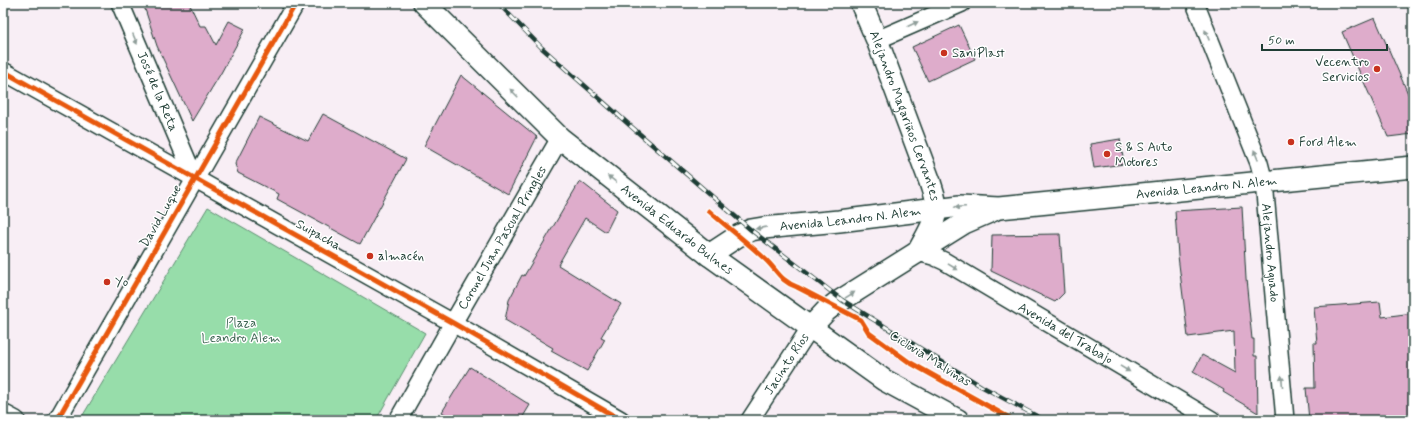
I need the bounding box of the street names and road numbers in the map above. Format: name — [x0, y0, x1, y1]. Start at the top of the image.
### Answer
street label: Alejandro Magariños Cervantes — [865, 28, 944, 203]
street label: José de la Reta — [133, 49, 182, 134]
street label: Coronel Juan Pascual Pringles — [454, 162, 551, 313]
street label: Avenida Leandro N. Alem — [1135, 172, 1278, 203]
street label: Avenida Eduardo Bulnes — [617, 180, 737, 278]
street label: David Luque — [136, 181, 186, 250]
street label: Avenida Leandro N. Alem — [779, 202, 922, 235]
street label: Alejandro Aguado — [1257, 202, 1283, 304]
street label: Suipacha — [292, 216, 344, 254]
street label: Avenida del Trabajo — [1015, 298, 1116, 368]
street label: Ciclovia Malvinas — [886, 327, 974, 391]
street label: Jacinto Ríos — [760, 330, 813, 398]

